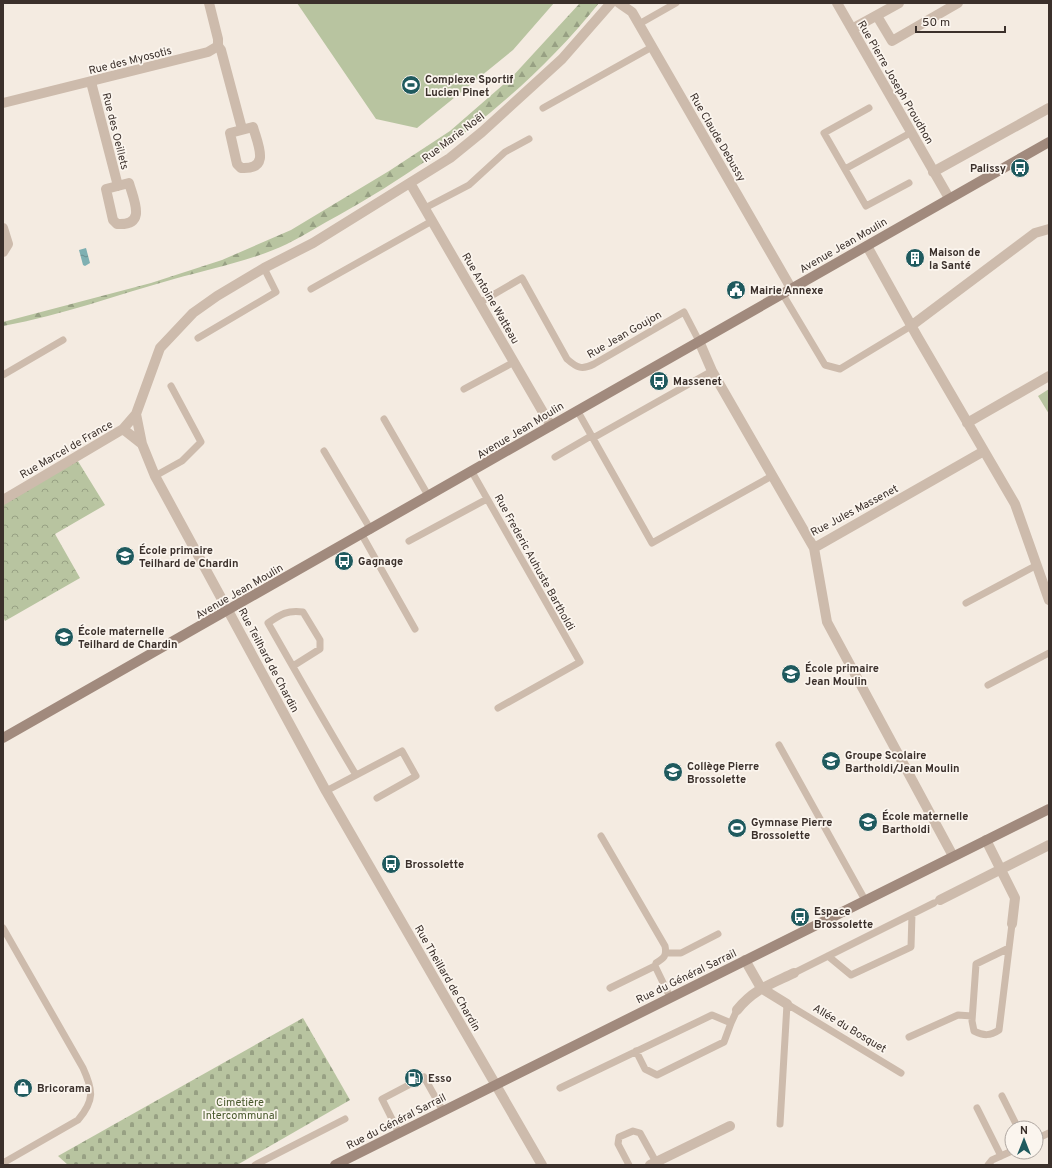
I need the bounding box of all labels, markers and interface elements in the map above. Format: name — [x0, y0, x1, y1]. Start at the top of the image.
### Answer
scale bar — [916, 8, 1005, 34]
text: 50 m — [922, 15, 950, 31]
street label: Rue Pierre Joseph Proudhon — [854, 18, 936, 147]
street label: Rue des Myosotis — [87, 44, 173, 78]
place label: Complexe Sportif Lucien Pinet — [425, 73, 513, 100]
sports icon: Complexe Sportif Lucien Pinet — [400, 74, 422, 96]
street label: Rue des Oeillets — [99, 91, 131, 171]
street label: Rue Claude Debussy — [686, 91, 748, 184]
street label: Rue Marie Noël — [420, 110, 488, 166]
bus stop icon: Palissy — [1009, 157, 1031, 179]
place label: Palissy — [970, 162, 1006, 176]
street label: Avenue Jean Moulin — [797, 215, 890, 277]
place label: Maison de la Santé — [929, 246, 980, 273]
building icon: Maison de la Santé — [904, 247, 926, 269]
street label: Rue Antoine Watteau — [458, 250, 522, 347]
public building icon: Mairie Annexe — [725, 279, 747, 301]
place label: Mairie Annexe — [750, 284, 823, 298]
street label: Rue Jean Goujon — [585, 308, 664, 362]
bus stop icon: Massenet — [648, 370, 670, 392]
place label: Massenet — [673, 375, 722, 389]
street label: Avenue Jean Moulin — [474, 399, 567, 462]
street label: Rue Marcel de France — [17, 417, 116, 482]
street label: Rue Jules Massenet — [808, 482, 901, 540]
street label: Rue Frederic Auhuste Bartholdi — [491, 492, 578, 633]
place label: École primaire Teilhard de Chardin — [139, 543, 238, 571]
school or university icon: École primaire Teilhard de Chardin — [114, 545, 136, 567]
bus stop icon: Gagnage — [333, 550, 355, 572]
place label: Gagnage — [358, 555, 403, 569]
street label: Avenue Jean Moulin — [193, 561, 286, 623]
street label: Rue Teilhard de Chardin — [235, 606, 302, 715]
place label: École maternelle Teilhard de Chardin — [78, 624, 177, 652]
school or university icon: École maternelle Teilhard de Chardin — [53, 626, 75, 648]
place label: École primaire Jean Moulin — [805, 661, 879, 689]
school or university icon: École primaire Jean Moulin — [780, 663, 802, 685]
place label: Groupe Scolaire Bartholdi/Jean Moulin — [845, 749, 960, 776]
school or university icon: Groupe Scolaire Bartholdi/Jean Moulin — [820, 750, 842, 772]
place label: Collège Pierre Brossolette — [687, 760, 759, 787]
school or university icon: Collège Pierre Brossolette — [662, 761, 684, 783]
place label: École maternelle Bartholdi — [882, 809, 968, 837]
school or university icon: École maternelle Bartholdi — [857, 811, 879, 833]
place label: Gymnase Pierre Brossolette — [751, 816, 832, 843]
sports icon: Gymnase Pierre Brossolette — [726, 817, 748, 839]
bus stop icon: Brossolette — [380, 853, 402, 875]
place label: Brossolette — [405, 858, 464, 872]
place label: Espace Brossolette — [814, 905, 873, 932]
bus stop icon: Espace Brossolette — [789, 906, 811, 928]
street label: Rue Theillard de Chardin — [411, 923, 483, 1034]
street label: Rue du Général Sarrail — [634, 946, 739, 1007]
street label: Allée du Bosquet — [810, 1001, 889, 1056]
fuel station icon: Esso — [403, 1067, 425, 1089]
place label: Esso — [428, 1072, 452, 1086]
shop icon: Bricorama — [12, 1077, 34, 1099]
place label: Bricorama — [37, 1082, 91, 1096]
street label: Rue du Général Sarrail — [344, 1091, 449, 1153]
park label: Cimetière Intercommunal — [203, 1096, 277, 1123]
north arrow — [1004, 1120, 1044, 1160]
text: N — [1020, 1124, 1028, 1138]

